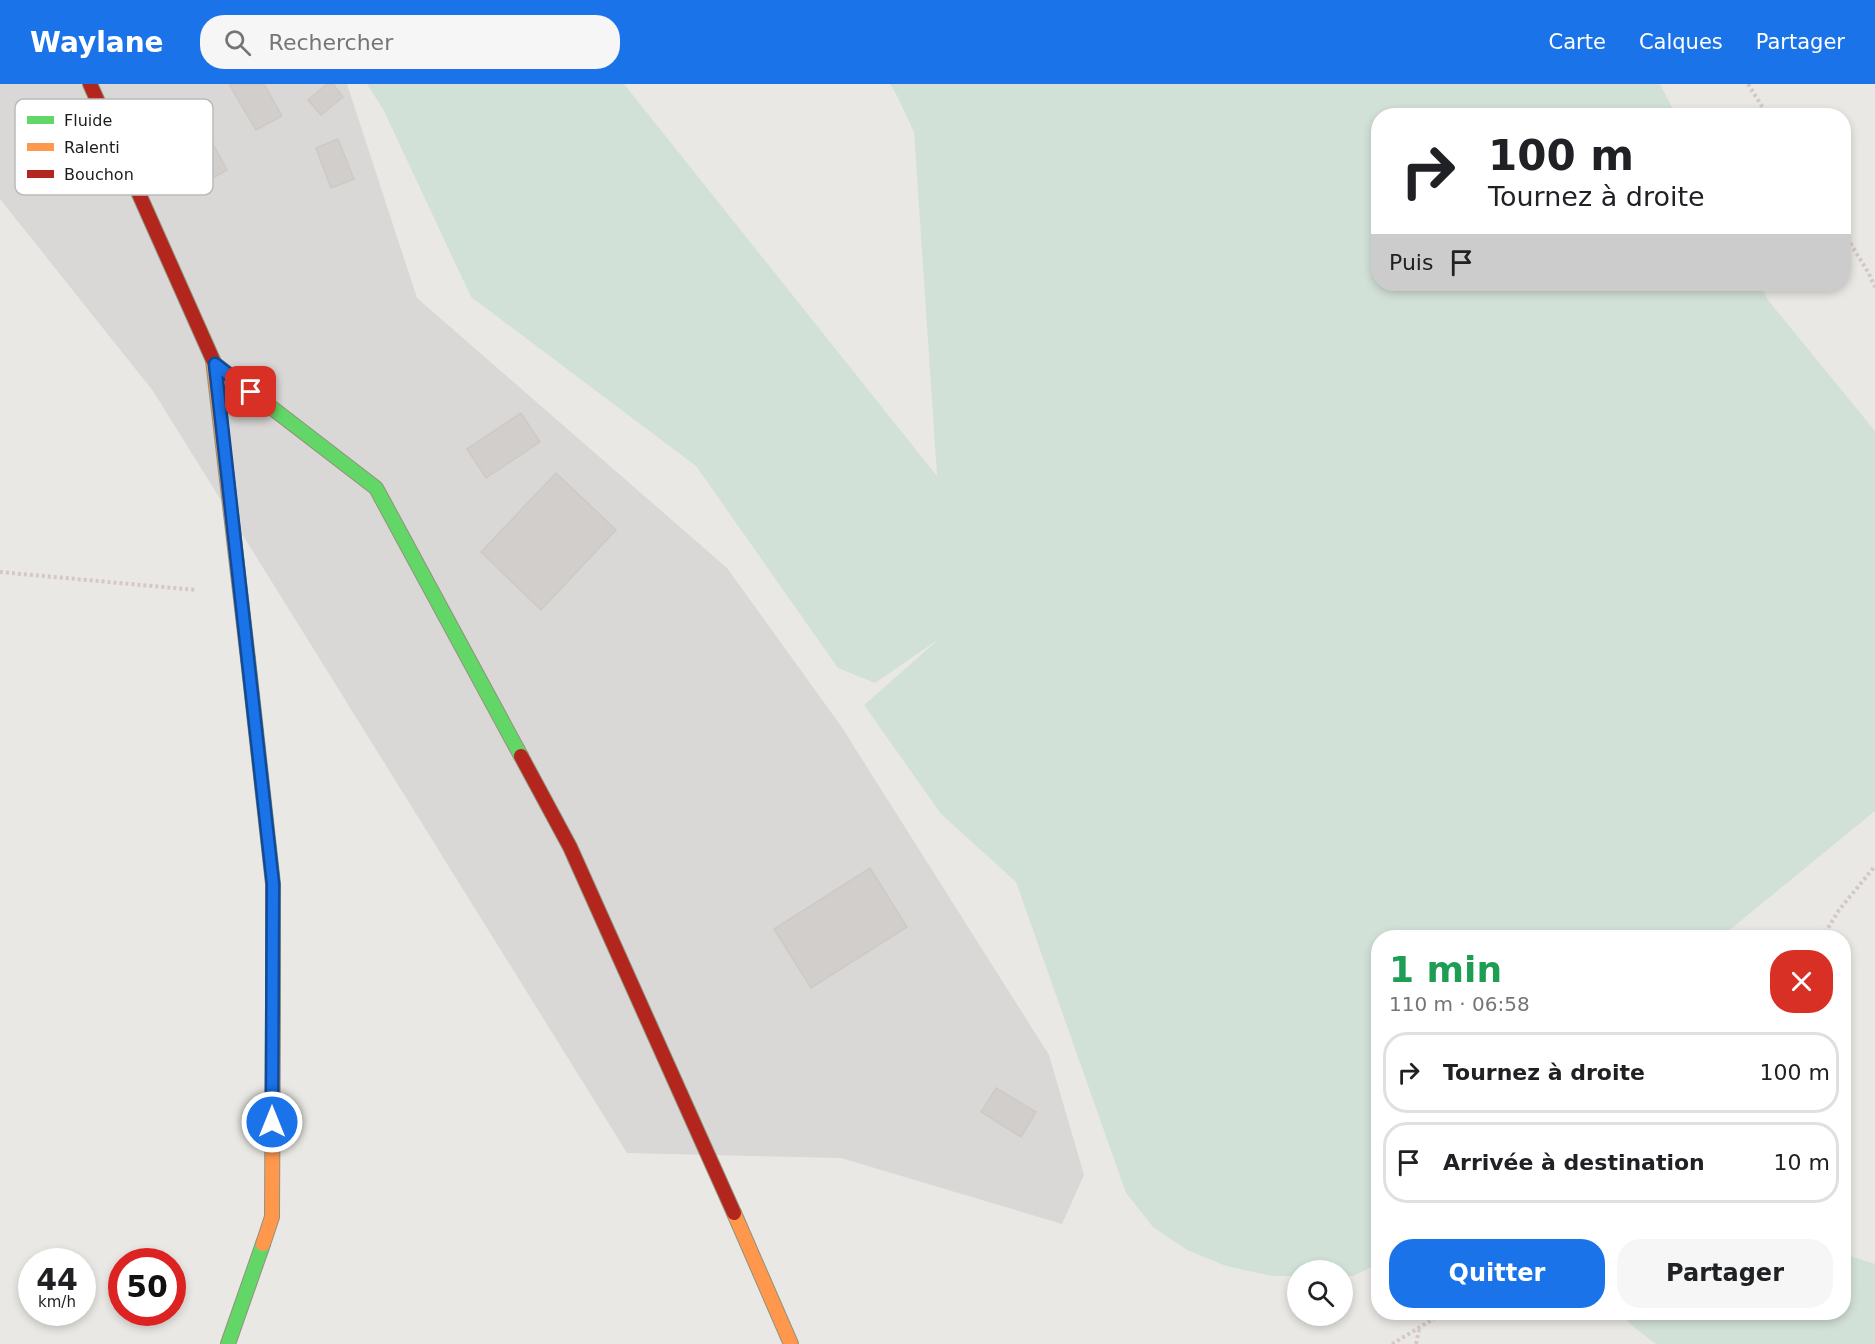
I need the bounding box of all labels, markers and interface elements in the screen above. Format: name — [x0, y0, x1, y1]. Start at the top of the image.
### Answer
search box — [200, 15, 620, 69]
text: Waylane — [30, 26, 164, 59]
icon: search — [221, 26, 254, 59]
text: Rechercher — [269, 30, 393, 55]
text: Carte — [1549, 30, 1606, 54]
text: Calques — [1639, 30, 1723, 54]
text: Partager — [1756, 30, 1845, 54]
legend — [15, 99, 213, 195]
text: Fluide — [64, 111, 112, 130]
text: 100 m — [1488, 131, 1634, 180]
icon: right — [1389, 132, 1467, 210]
text: Ralenti — [64, 138, 120, 157]
text: Bouchon — [64, 165, 134, 184]
text: Tournez à droite — [1488, 181, 1705, 212]
icon: arrive — [1445, 246, 1478, 279]
text: Puis — [1389, 250, 1433, 275]
pin — [225, 366, 276, 417]
icon: arrive — [234, 375, 267, 408]
text: 1 min — [1389, 949, 1502, 990]
button: close — [1770, 950, 1833, 1013]
text: 110 m · 06:58 — [1389, 992, 1530, 1016]
icon: right — [1392, 1056, 1425, 1089]
text: Tournez à droite — [1443, 1060, 1645, 1085]
text: 100 m — [1760, 1060, 1830, 1085]
position arrow — [240, 1090, 304, 1154]
icon: arrive — [1392, 1146, 1425, 1179]
text: Arrivée à destination — [1443, 1150, 1705, 1175]
text: 10 m — [1774, 1150, 1830, 1175]
button: Quitter — [1389, 1239, 1605, 1308]
button: Partager — [1617, 1239, 1833, 1308]
speed limit sign: 50 — [108, 1248, 186, 1326]
map controls — [1287, 1260, 1353, 1326]
button: search — [1287, 1260, 1353, 1326]
text: 44 — [36, 1262, 78, 1297]
text: km/h — [38, 1293, 76, 1311]

